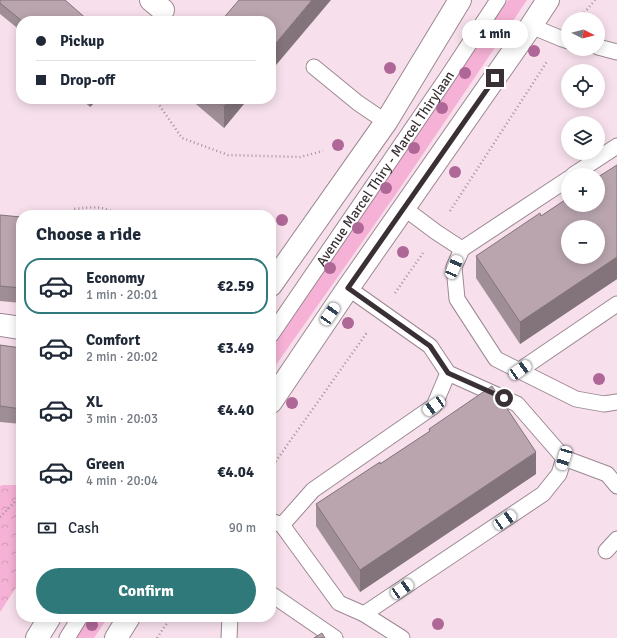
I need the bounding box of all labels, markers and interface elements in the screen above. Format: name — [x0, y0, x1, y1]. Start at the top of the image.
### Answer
north arrow — [561, 12, 605, 56]
map controls — [561, 12, 605, 264]
callout: 1 min — [462, 20, 528, 48]
text: 1 min — [479, 26, 511, 42]
text: Pickup — [60, 32, 104, 50]
button: locate — [561, 64, 605, 108]
street label: Avenue Marcel Thiry - Marcel Thirylaan — [312, 67, 458, 269]
route end — [486, 69, 504, 87]
text: Drop-off — [60, 71, 115, 89]
button: layers — [561, 116, 605, 160]
button: + — [561, 168, 605, 212]
button: − — [561, 220, 605, 264]
text: Choose a ride — [36, 223, 141, 245]
car — [444, 254, 464, 280]
icon: car — [38, 268, 74, 304]
text: Economy — [86, 269, 145, 287]
text: €2.59 — [217, 277, 254, 295]
text: 1 min · 20:01 — [86, 287, 158, 303]
car — [318, 301, 342, 327]
icon: car — [38, 330, 74, 366]
text: Comfort — [86, 331, 140, 349]
text: €3.49 — [217, 339, 254, 357]
text: 2 min · 20:02 — [86, 349, 158, 365]
car — [507, 358, 533, 382]
route start — [495, 389, 513, 407]
icon: car — [38, 392, 74, 428]
text: XL — [86, 393, 103, 411]
car — [421, 394, 447, 418]
text: €4.40 — [217, 401, 254, 419]
text: 3 min · 20:03 — [86, 411, 158, 427]
car — [555, 445, 573, 471]
icon: car — [38, 454, 74, 490]
text: Green — [86, 455, 125, 473]
text: €4.04 — [217, 463, 254, 481]
text: 4 min · 20:04 — [86, 473, 158, 489]
car — [492, 508, 518, 532]
icon: cash — [36, 517, 58, 539]
text: Cash — [68, 519, 99, 537]
text: 90 m — [229, 520, 256, 536]
button: Confirm — [36, 568, 256, 614]
car — [389, 577, 415, 601]

